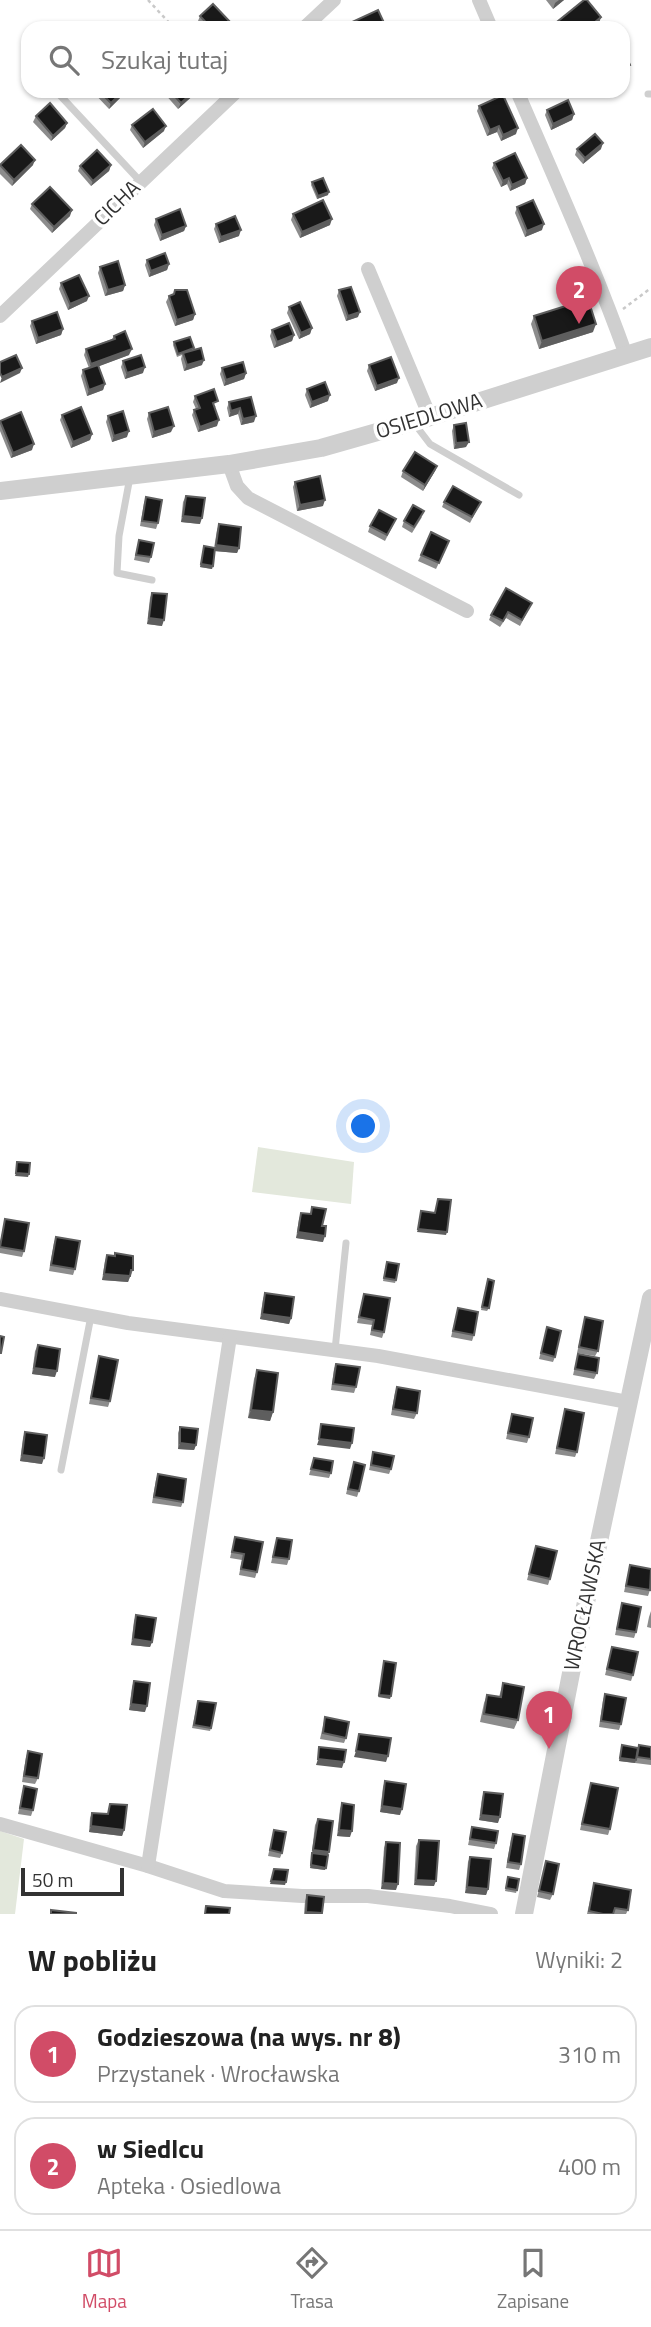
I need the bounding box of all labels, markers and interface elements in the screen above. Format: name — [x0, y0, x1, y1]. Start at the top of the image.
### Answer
search box — [21, 21, 630, 98]
text: Szukaj tutaj — [101, 40, 228, 79]
icon: search — [45, 41, 83, 79]
street label: CICHA — [86, 171, 147, 233]
pin: 2 — [556, 266, 602, 324]
street label: OSIEDLOWA — [372, 384, 486, 446]
your location — [346, 1109, 380, 1143]
street label: WROCŁAWSKA — [554, 1536, 614, 1673]
pin: 1 — [526, 1691, 572, 1749]
scale bar — [21, 1865, 124, 1897]
text: 50 m — [32, 1865, 73, 1894]
text: W pobliżu — [28, 1937, 157, 1983]
text: Wyniki: 2 — [535, 1942, 623, 1977]
text: Godzieszowa (na wys. nr 8) — [97, 2017, 401, 2056]
text: 1 — [47, 2037, 59, 2072]
text: 310 m — [558, 2037, 621, 2072]
text: Przystanek · Wrocławska — [97, 2056, 340, 2091]
text: w Siedlcu — [97, 2129, 204, 2168]
text: 2 — [47, 2149, 59, 2184]
text: 400 m — [558, 2149, 621, 2184]
text: Apteka · Osiedlowa — [97, 2168, 281, 2203]
tab: Mapa — [82, 2244, 127, 2315]
tab: Trasa — [291, 2244, 333, 2315]
tab: Zapisane — [497, 2244, 569, 2315]

